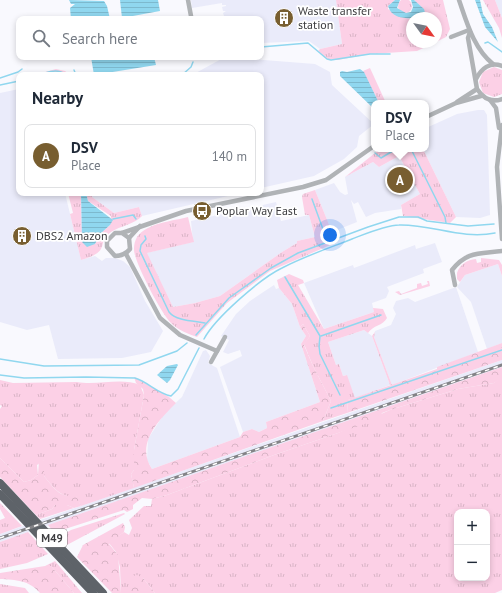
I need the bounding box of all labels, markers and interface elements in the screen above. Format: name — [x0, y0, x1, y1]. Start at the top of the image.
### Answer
place label: Waste transfer station — [298, 3, 371, 32]
building icon: Waste transfer station — [273, 7, 295, 29]
north arrow — [406, 12, 442, 48]
search box — [16, 16, 264, 60]
icon: search — [30, 27, 52, 49]
text: Search here — [62, 29, 138, 48]
text: Nearby — [32, 87, 83, 109]
popup — [371, 100, 429, 152]
text: DSV — [385, 108, 412, 127]
text: Place — [385, 127, 415, 144]
text: DSV — [71, 138, 98, 157]
text: A — [42, 148, 50, 165]
text: 140 m — [212, 148, 247, 165]
text: Place — [71, 157, 101, 174]
pin: A — [387, 165, 413, 195]
bus stop icon: Poplar Way East — [191, 200, 213, 222]
place label: Poplar Way East — [216, 203, 297, 218]
building icon: DBS2 Amazon — [11, 225, 33, 247]
your location — [320, 225, 340, 245]
place label: DBS2 Amazon — [36, 228, 107, 243]
map controls — [454, 509, 490, 581]
button: + — [454, 509, 490, 545]
road number: M49 — [37, 529, 67, 547]
button: − — [454, 545, 490, 581]

